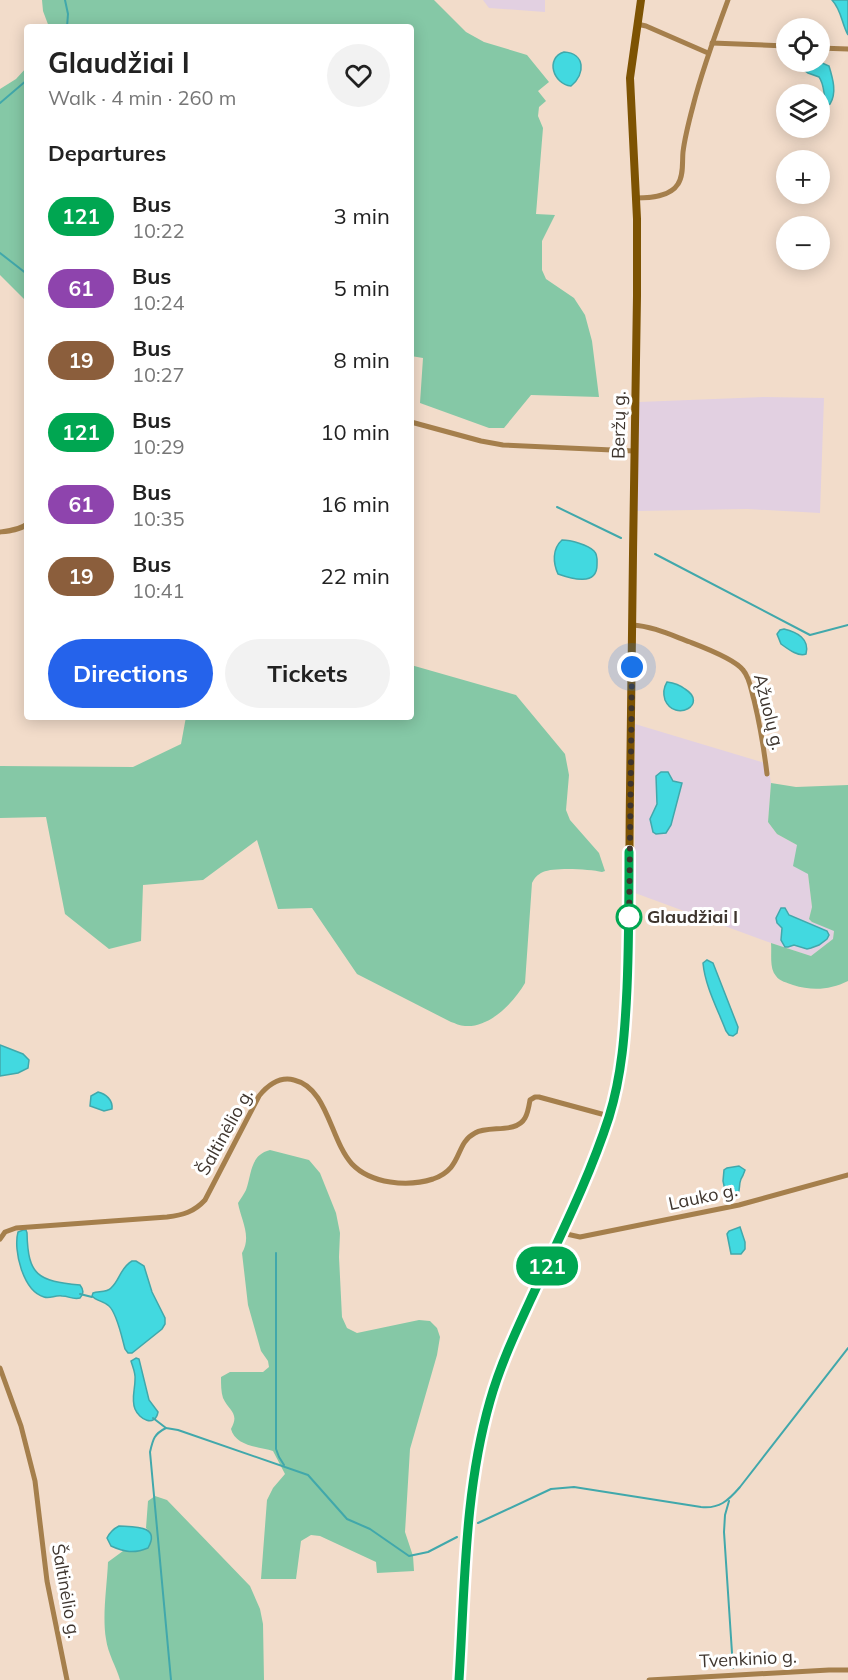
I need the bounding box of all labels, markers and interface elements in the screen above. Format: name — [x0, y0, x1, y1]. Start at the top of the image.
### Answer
map controls — [776, 18, 830, 270]
button: locate — [776, 18, 830, 72]
button: heart — [327, 44, 390, 107]
text: Glaudžiai I — [48, 45, 190, 80]
button: layers — [776, 84, 830, 138]
text: Walk · 4 min · 260 m — [48, 85, 236, 110]
text: Departures — [48, 139, 166, 167]
button: + — [776, 150, 830, 204]
text: Bus — [132, 190, 171, 218]
text: 3 min — [334, 202, 390, 230]
text: 121 — [62, 203, 100, 229]
button: − — [776, 216, 830, 270]
text: 10:22 — [132, 218, 185, 243]
text: Bus — [132, 262, 171, 290]
text: 5 min — [334, 274, 390, 302]
text: 61 — [68, 275, 94, 301]
text: 10:24 — [132, 290, 185, 315]
text: Bus — [132, 334, 171, 362]
text: 8 min — [334, 346, 390, 374]
text: 19 — [68, 347, 94, 373]
text: 10:27 — [132, 362, 185, 387]
street label: Beržų g. — [606, 391, 631, 459]
text: Bus — [132, 406, 171, 434]
text: 10 min — [320, 418, 390, 446]
text: 121 — [62, 419, 100, 445]
text: 10:29 — [132, 434, 185, 459]
text: Bus — [132, 478, 171, 506]
text: 16 min — [320, 490, 390, 518]
text: 61 — [68, 491, 94, 517]
text: 10:35 — [132, 506, 185, 531]
text: Bus — [132, 550, 171, 578]
text: 22 min — [320, 562, 390, 590]
text: 19 — [68, 563, 94, 589]
text: 10:41 — [132, 578, 185, 603]
button: Directions — [48, 639, 213, 708]
button: Tickets — [225, 639, 390, 708]
your location — [617, 652, 647, 682]
street label: Ąžuolų g. — [749, 671, 790, 752]
marker: Glaudžiai I — [616, 904, 642, 930]
place label: Glaudžiai I — [647, 905, 738, 928]
street label: Šaltinėlio g. — [191, 1084, 258, 1179]
street label: Lauko g. — [666, 1178, 740, 1215]
line badge: 121 — [512, 1246, 582, 1286]
text: 121 — [528, 1253, 566, 1279]
street label: Šaltinėlio g. — [47, 1542, 86, 1640]
street label: Tvenkinio g. — [699, 1644, 797, 1673]

